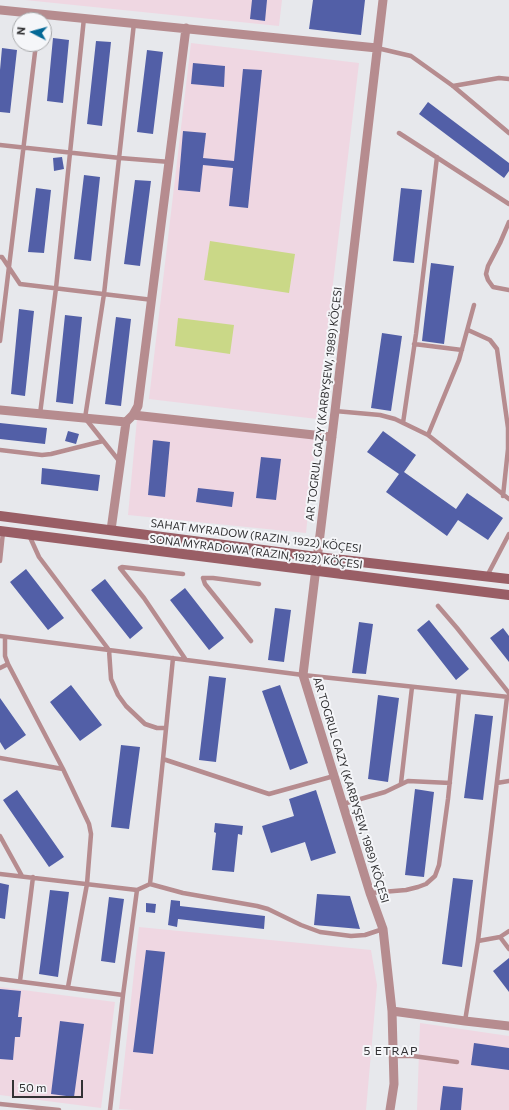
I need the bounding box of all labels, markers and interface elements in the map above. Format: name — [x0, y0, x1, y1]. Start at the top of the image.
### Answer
north arrow — [12, 12, 52, 52]
text: N — [14, 26, 27, 36]
street label: AR TOGRUL GAZY (KARBYŞEW, 1989) KÖÇESI — [303, 286, 345, 522]
street label: SAHAT MYRADOW (RAZIN, 1922) KÖÇESI — [150, 517, 362, 555]
street label: SONA MYRADOWA (RAZIN, 1922) KÖÇESI — [149, 532, 363, 572]
street label: AR TOGRUL GAZY (KARBYŞEW, 1989) KÖÇESI — [310, 675, 392, 905]
district label: 5 ETRAP — [364, 1044, 418, 1058]
scale bar — [14, 1072, 85, 1098]
text: 50 m — [19, 1080, 47, 1094]

